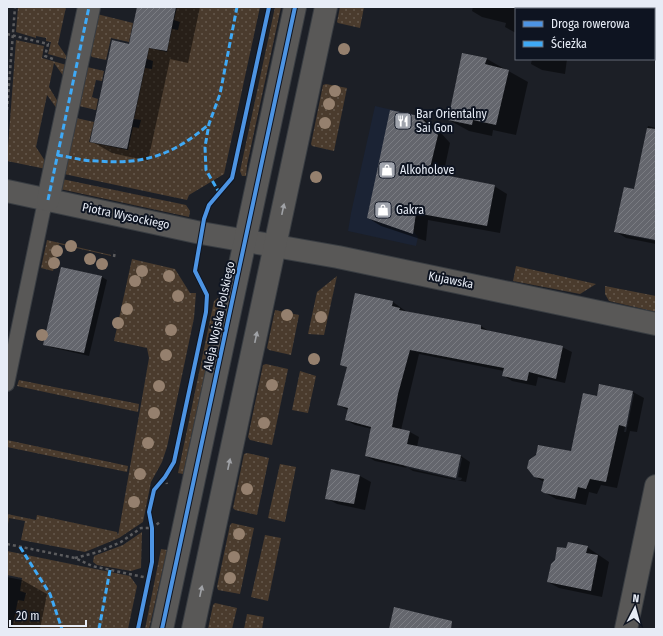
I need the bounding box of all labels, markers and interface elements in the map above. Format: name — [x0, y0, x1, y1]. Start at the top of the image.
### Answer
legend — [515, 8, 655, 60]
text: Droga rowerowa — [551, 17, 630, 31]
text: Ścieżka — [551, 36, 587, 51]
place label: Bar Orientalny Sai Gon — [416, 107, 487, 135]
restaurant icon: Bar Orientalny Sai Gon — [393, 111, 413, 131]
shop icon: Alkoholove — [377, 160, 397, 180]
place label: Alkoholove — [400, 163, 455, 177]
street label: Piotra Wysockiego — [81, 200, 171, 232]
shop icon: Gakra — [373, 200, 393, 220]
one-way arrow — [280, 203, 286, 216]
place label: Gakra — [396, 203, 424, 217]
street label: Aleja Wojska Polskiego — [201, 260, 237, 372]
street label: Kujawska — [427, 269, 475, 291]
one-way arrow — [253, 330, 259, 343]
one-way arrow — [226, 458, 232, 470]
one-way arrow — [199, 585, 205, 597]
north arrow — [615, 588, 655, 628]
text: N — [632, 592, 640, 605]
scale bar — [10, 602, 86, 628]
text: 20 m — [16, 609, 40, 623]

